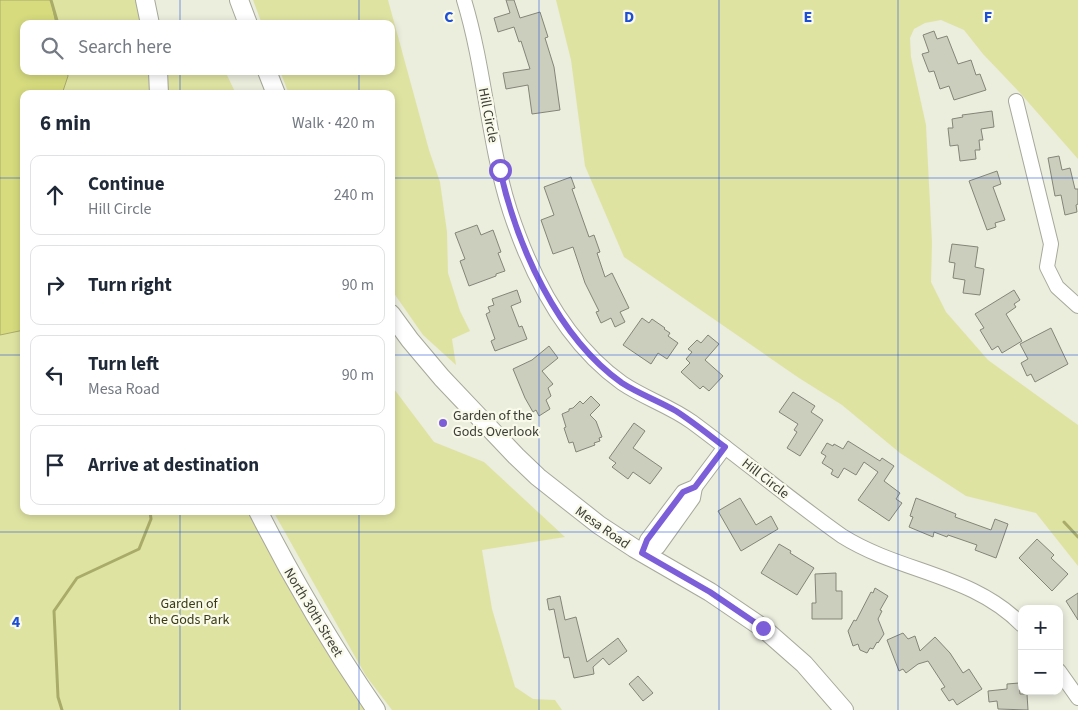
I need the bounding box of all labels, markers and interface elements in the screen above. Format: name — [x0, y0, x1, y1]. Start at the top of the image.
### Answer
text: C — [444, 6, 454, 28]
text: D — [624, 6, 634, 28]
text: E — [804, 6, 812, 28]
text: F — [984, 6, 992, 28]
search box — [20, 20, 395, 75]
icon: search — [38, 34, 66, 62]
text: Search here — [78, 34, 172, 61]
street label: Hill Circle — [473, 86, 503, 144]
text: 6 min — [40, 108, 91, 138]
text: Walk · 420 m — [292, 112, 375, 134]
route start — [489, 159, 512, 182]
text: Continue — [88, 171, 165, 198]
icon: ahead — [41, 181, 69, 209]
text: 240 m — [334, 184, 374, 206]
text: Hill Circle — [88, 198, 152, 220]
icon: right — [41, 271, 69, 299]
text: Turn right — [88, 272, 172, 299]
text: 90 m — [342, 274, 374, 296]
text: Turn left — [88, 351, 159, 378]
icon: left — [41, 361, 69, 389]
text: 90 m — [342, 364, 374, 386]
text: Mesa Road — [88, 378, 160, 400]
place label: Garden of the Gods Overlook — [453, 406, 539, 442]
marker: Garden of the Gods Overlook — [437, 417, 449, 429]
icon: arrive — [41, 451, 69, 479]
text: Arrive at destination — [88, 452, 259, 479]
street label: Hill Circle — [737, 454, 793, 504]
street label: Mesa Road — [571, 502, 634, 554]
street label: North 30th Street — [279, 564, 348, 661]
park label: Garden of the Gods Park — [149, 594, 230, 630]
map controls — [1018, 605, 1063, 695]
button: + — [1018, 605, 1063, 650]
text: 4 — [12, 611, 21, 633]
route end — [752, 617, 775, 640]
button: − — [1018, 650, 1063, 695]

